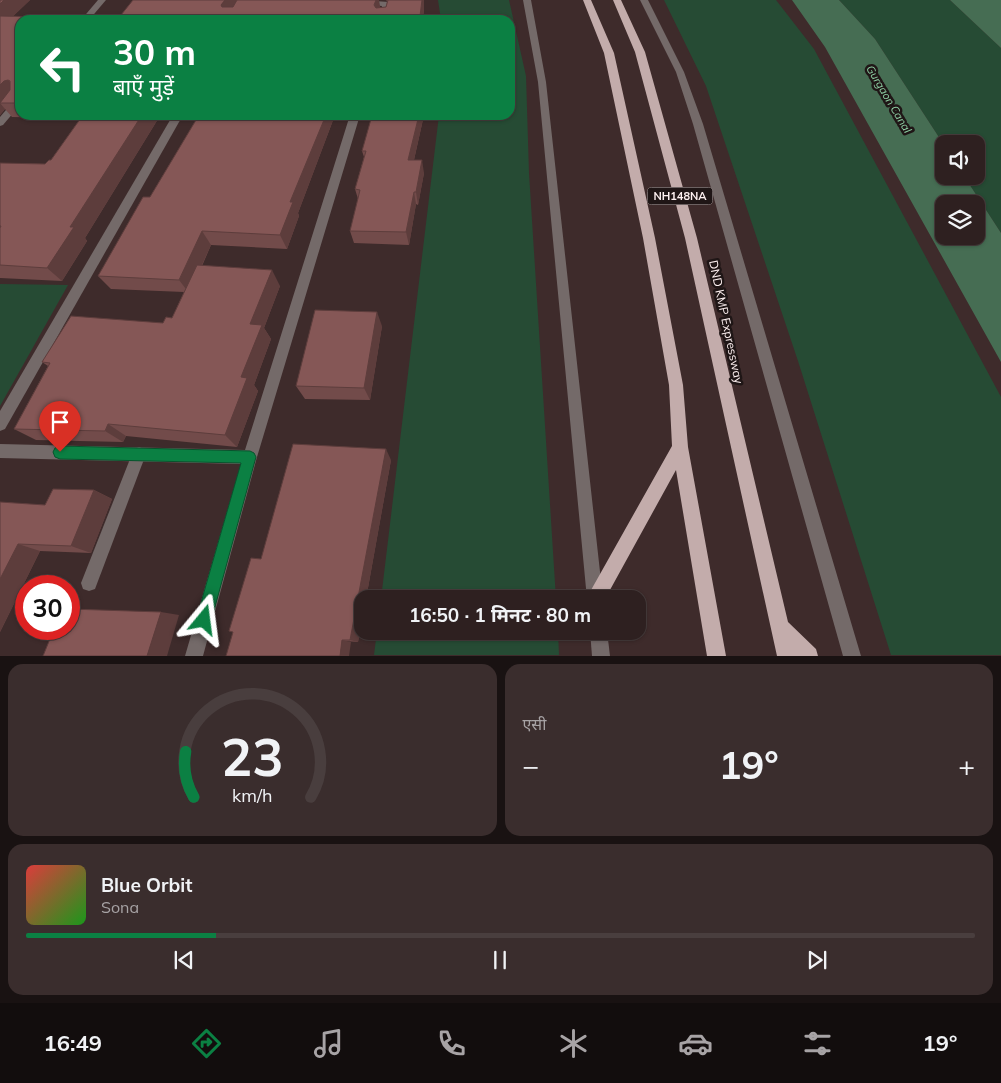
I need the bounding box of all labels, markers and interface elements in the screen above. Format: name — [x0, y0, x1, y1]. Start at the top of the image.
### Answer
text: 30 m — [113, 30, 196, 74]
icon: left — [30, 35, 95, 100]
water label: Gurgaon Canal — [863, 63, 915, 136]
text: बाएँ मुड़ें — [113, 73, 174, 101]
map controls — [935, 135, 985, 245]
button: sound — [935, 135, 985, 185]
road number: NH148NA — [648, 188, 712, 205]
button: layers — [935, 195, 985, 245]
street label: DND KMP Expressway — [706, 259, 747, 386]
pin — [39, 401, 81, 452]
icon: arrive — [46, 408, 74, 436]
speed limit sign: 30 — [15, 575, 80, 640]
position arrow — [177, 593, 229, 645]
text: 16:50 · 1 मिनट · 80 m — [409, 603, 591, 627]
text: एसी — [523, 714, 546, 734]
text: 23 — [221, 724, 283, 789]
text: 19° — [719, 741, 779, 789]
text: − — [523, 748, 539, 783]
text: + — [958, 748, 975, 783]
text: km/h — [232, 784, 272, 806]
text: Blue Orbit — [101, 873, 192, 897]
text: Sona — [101, 897, 139, 917]
icon: previous — [170, 946, 198, 974]
icon: pause — [486, 946, 514, 974]
icon: next — [803, 946, 831, 974]
icon: directions — [189, 1026, 224, 1061]
icon: music — [311, 1026, 346, 1061]
icon: phone — [434, 1026, 469, 1061]
icon: climate — [556, 1026, 591, 1061]
icon: car — [678, 1026, 713, 1061]
icon: filters — [800, 1026, 835, 1061]
text: 16:49 — [44, 1029, 102, 1057]
text: 19° — [923, 1029, 957, 1057]

